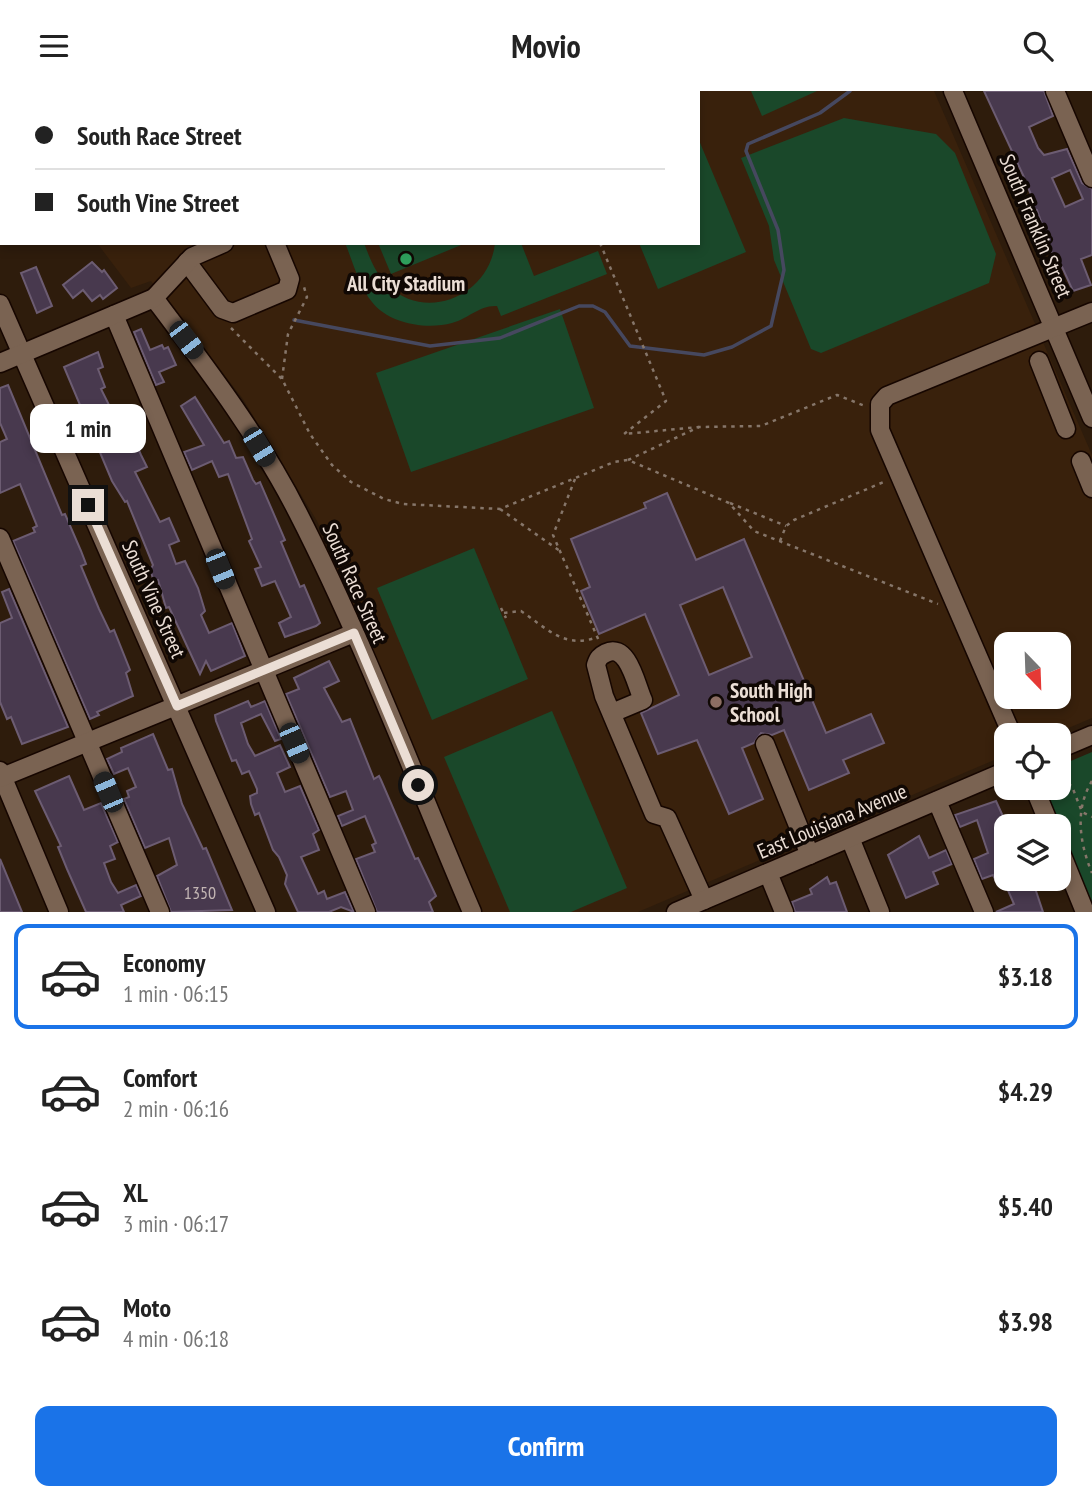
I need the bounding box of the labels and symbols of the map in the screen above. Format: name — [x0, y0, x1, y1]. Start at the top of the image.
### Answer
street label: South Franklin Street — [994, 150, 1078, 302]
marker: All City Stadium — [398, 251, 414, 267]
place label: All City Stadium — [346, 270, 465, 297]
car — [165, 317, 208, 363]
callout: 1 min — [30, 403, 146, 453]
car — [240, 424, 279, 470]
route end — [72, 489, 104, 521]
street label: South Race Street — [316, 519, 394, 648]
street label: South Vine Street — [116, 536, 192, 662]
car — [203, 546, 238, 592]
north arrow — [994, 632, 1071, 709]
place label: South High School — [730, 677, 812, 728]
marker: South High School — [708, 694, 724, 710]
car — [277, 720, 312, 766]
car — [91, 769, 126, 815]
route start — [402, 769, 434, 801]
street label: East Louisiana Avenue — [753, 777, 911, 865]
house number: 1350 — [184, 881, 216, 904]

